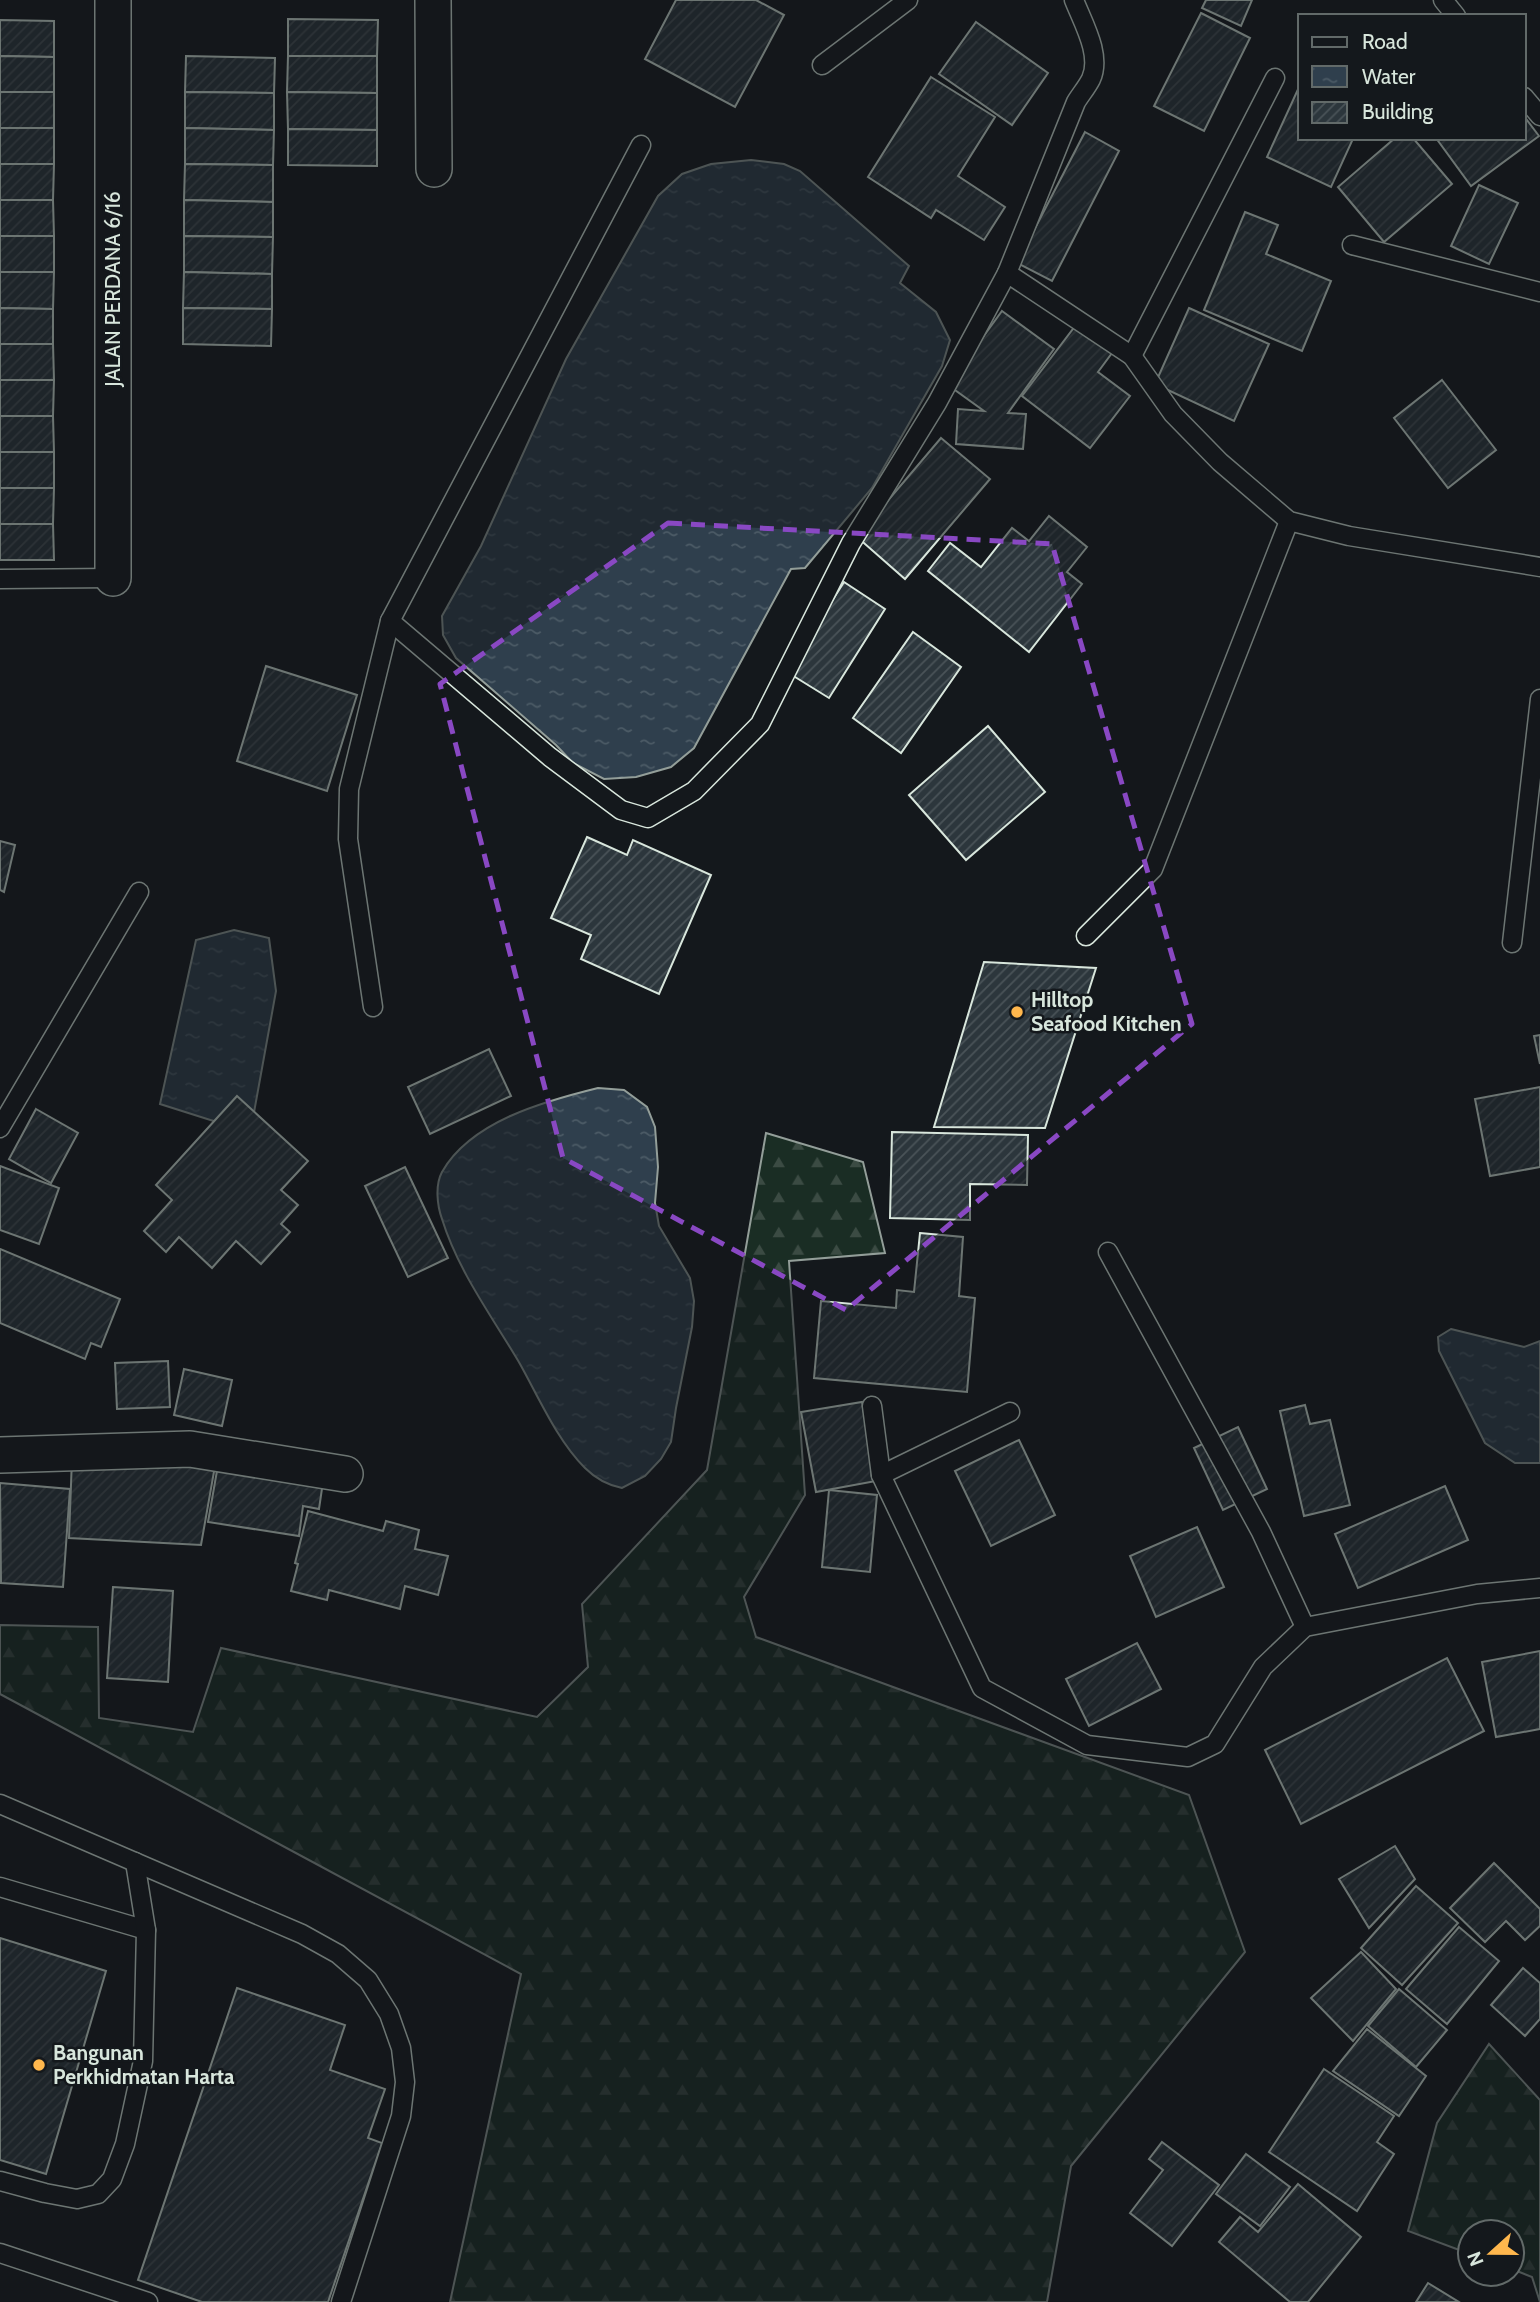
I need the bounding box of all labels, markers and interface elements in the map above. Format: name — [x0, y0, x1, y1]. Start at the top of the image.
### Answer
legend — [1298, 14, 1526, 140]
text: Road — [1362, 29, 1408, 54]
text: Water — [1362, 64, 1416, 89]
text: Building — [1362, 99, 1434, 124]
street label: JALAN PERDANA 6/16 — [100, 191, 125, 388]
place label: Hilltop Seafood Kitchen — [1031, 987, 1182, 1036]
marker: Hilltop Seafood Kitchen — [1009, 1004, 1025, 1020]
place label: Bangunan Perkhidmatan Harta — [53, 2040, 235, 2089]
marker: Bangunan Perkhidmatan Harta — [31, 2057, 47, 2073]
north arrow — [1456, 2218, 1526, 2288]
text: N — [1462, 2249, 1489, 2269]

